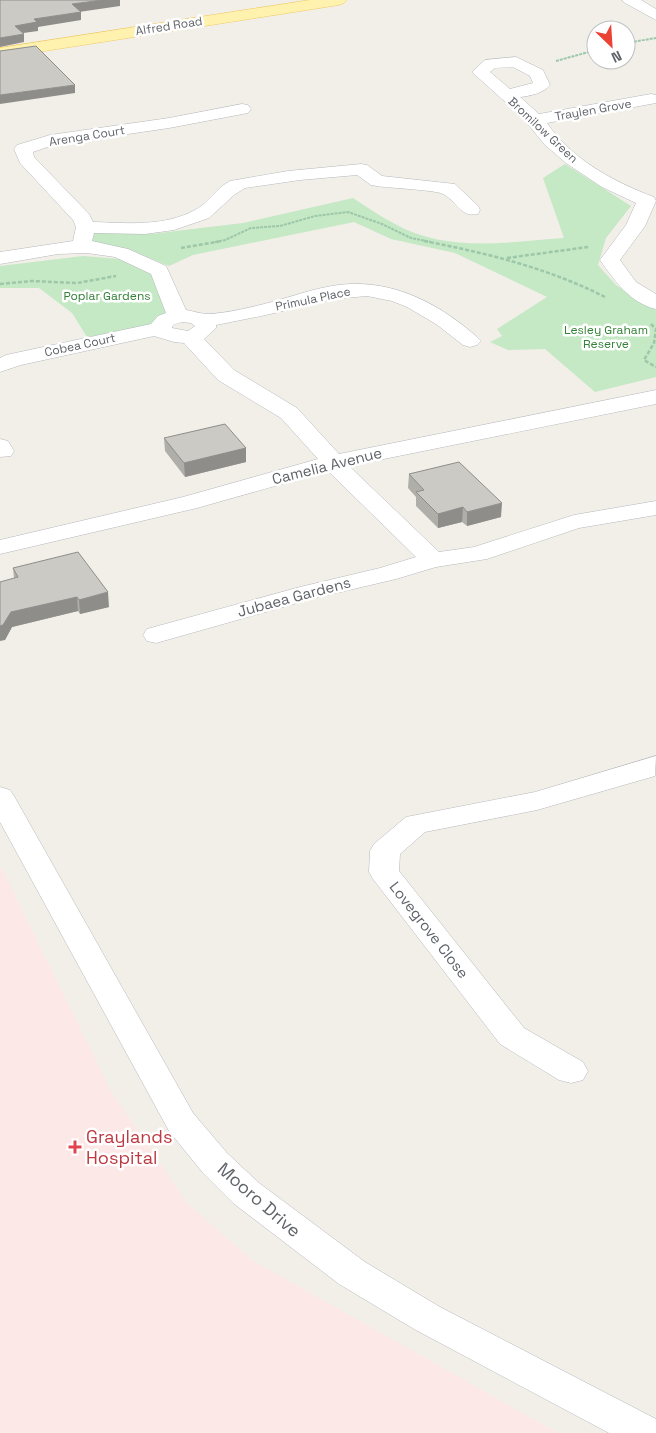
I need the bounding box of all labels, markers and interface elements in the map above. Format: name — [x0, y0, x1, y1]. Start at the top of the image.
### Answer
street label: Alfred Road — [134, 13, 204, 39]
north arrow — [586, 20, 636, 70]
text: N — [608, 47, 625, 67]
street label: Bromilow Green — [505, 94, 581, 166]
street label: Traylen Grove — [553, 95, 633, 125]
street label: Arenga Court — [48, 122, 126, 150]
street label: Primula Place — [274, 283, 352, 315]
park label: Poplar Gardens — [63, 288, 151, 304]
park label: Lesley Graham Reserve — [564, 322, 648, 352]
street label: Cobea Court — [43, 330, 117, 360]
street label: Camelia Avenue — [270, 443, 384, 488]
street label: Jubaea Gardens — [235, 572, 353, 621]
street label: Lovegrove Close — [386, 877, 473, 982]
place label: Graylands Hospital — [86, 1125, 172, 1169]
marker: Graylands Hospital — [68, 1140, 82, 1154]
street label: Mooro Drive — [213, 1157, 306, 1242]

